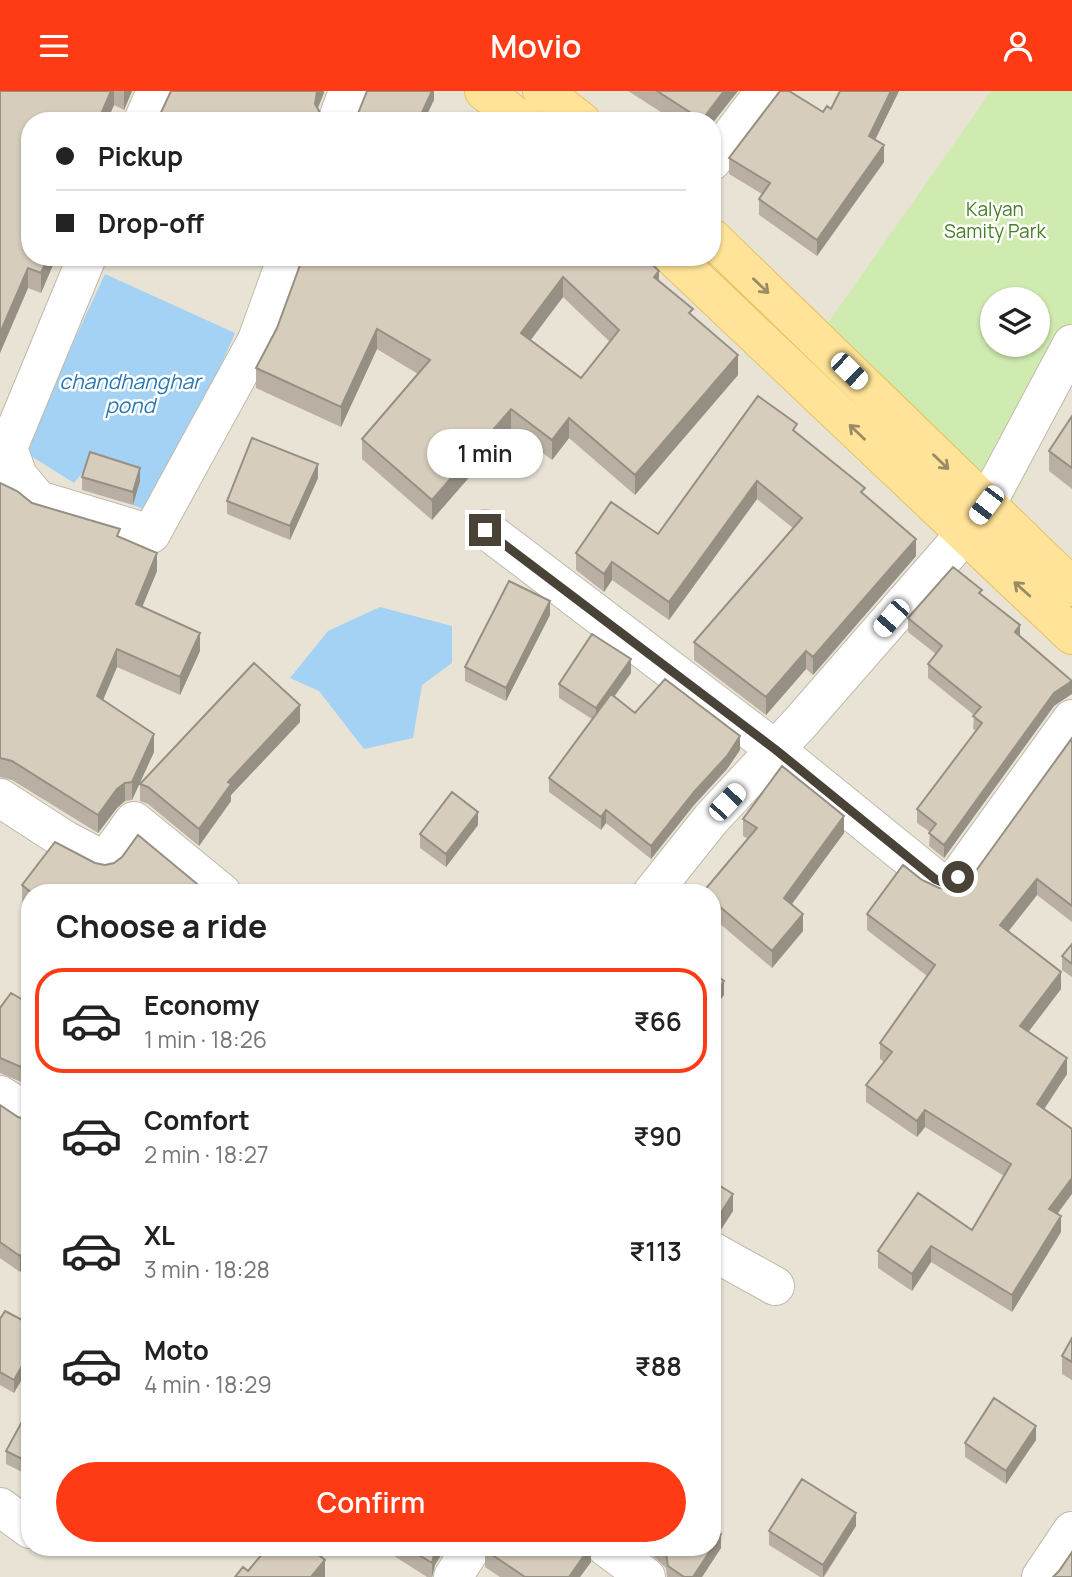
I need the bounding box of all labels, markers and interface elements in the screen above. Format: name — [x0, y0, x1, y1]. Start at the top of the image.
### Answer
text: Movio — [490, 24, 582, 68]
icon: menu — [35, 27, 73, 65]
icon: person — [999, 27, 1037, 65]
text: Pickup — [98, 138, 183, 174]
park label: Kalyan Samity Park — [944, 196, 1046, 244]
text: Drop-off — [98, 205, 204, 241]
one-way arrow — [752, 277, 769, 294]
map controls — [980, 287, 1050, 357]
button: layers — [980, 287, 1050, 357]
car — [827, 349, 872, 393]
water label: chandhanghar pond — [59, 367, 203, 419]
one-way arrow — [849, 423, 866, 440]
callout: 1 min — [427, 429, 543, 477]
text: 1 min — [458, 437, 512, 469]
one-way arrow — [933, 453, 950, 470]
car — [965, 482, 1008, 528]
route end — [469, 514, 501, 546]
one-way arrow — [1013, 581, 1031, 597]
car — [870, 595, 913, 641]
car — [705, 779, 750, 825]
route start — [942, 861, 974, 893]
text: Choose a ride — [56, 904, 267, 948]
text: Economy — [144, 987, 259, 1023]
icon: car — [60, 989, 123, 1052]
text: ₹66 — [634, 1003, 682, 1039]
text: 1 min · 18:26 — [144, 1023, 267, 1055]
text: Comfort — [144, 1102, 250, 1138]
icon: car — [60, 1104, 123, 1167]
text: ₹90 — [633, 1118, 682, 1154]
text: 2 min · 18:27 — [144, 1138, 269, 1170]
text: XL — [144, 1217, 175, 1253]
icon: car — [60, 1219, 123, 1282]
text: ₹113 — [629, 1233, 682, 1269]
text: 3 min · 18:28 — [144, 1253, 270, 1285]
text: Moto — [144, 1332, 209, 1368]
icon: car — [60, 1334, 123, 1397]
text: ₹88 — [635, 1348, 682, 1384]
text: 4 min · 18:29 — [144, 1368, 272, 1400]
button: Confirm — [56, 1462, 686, 1542]

